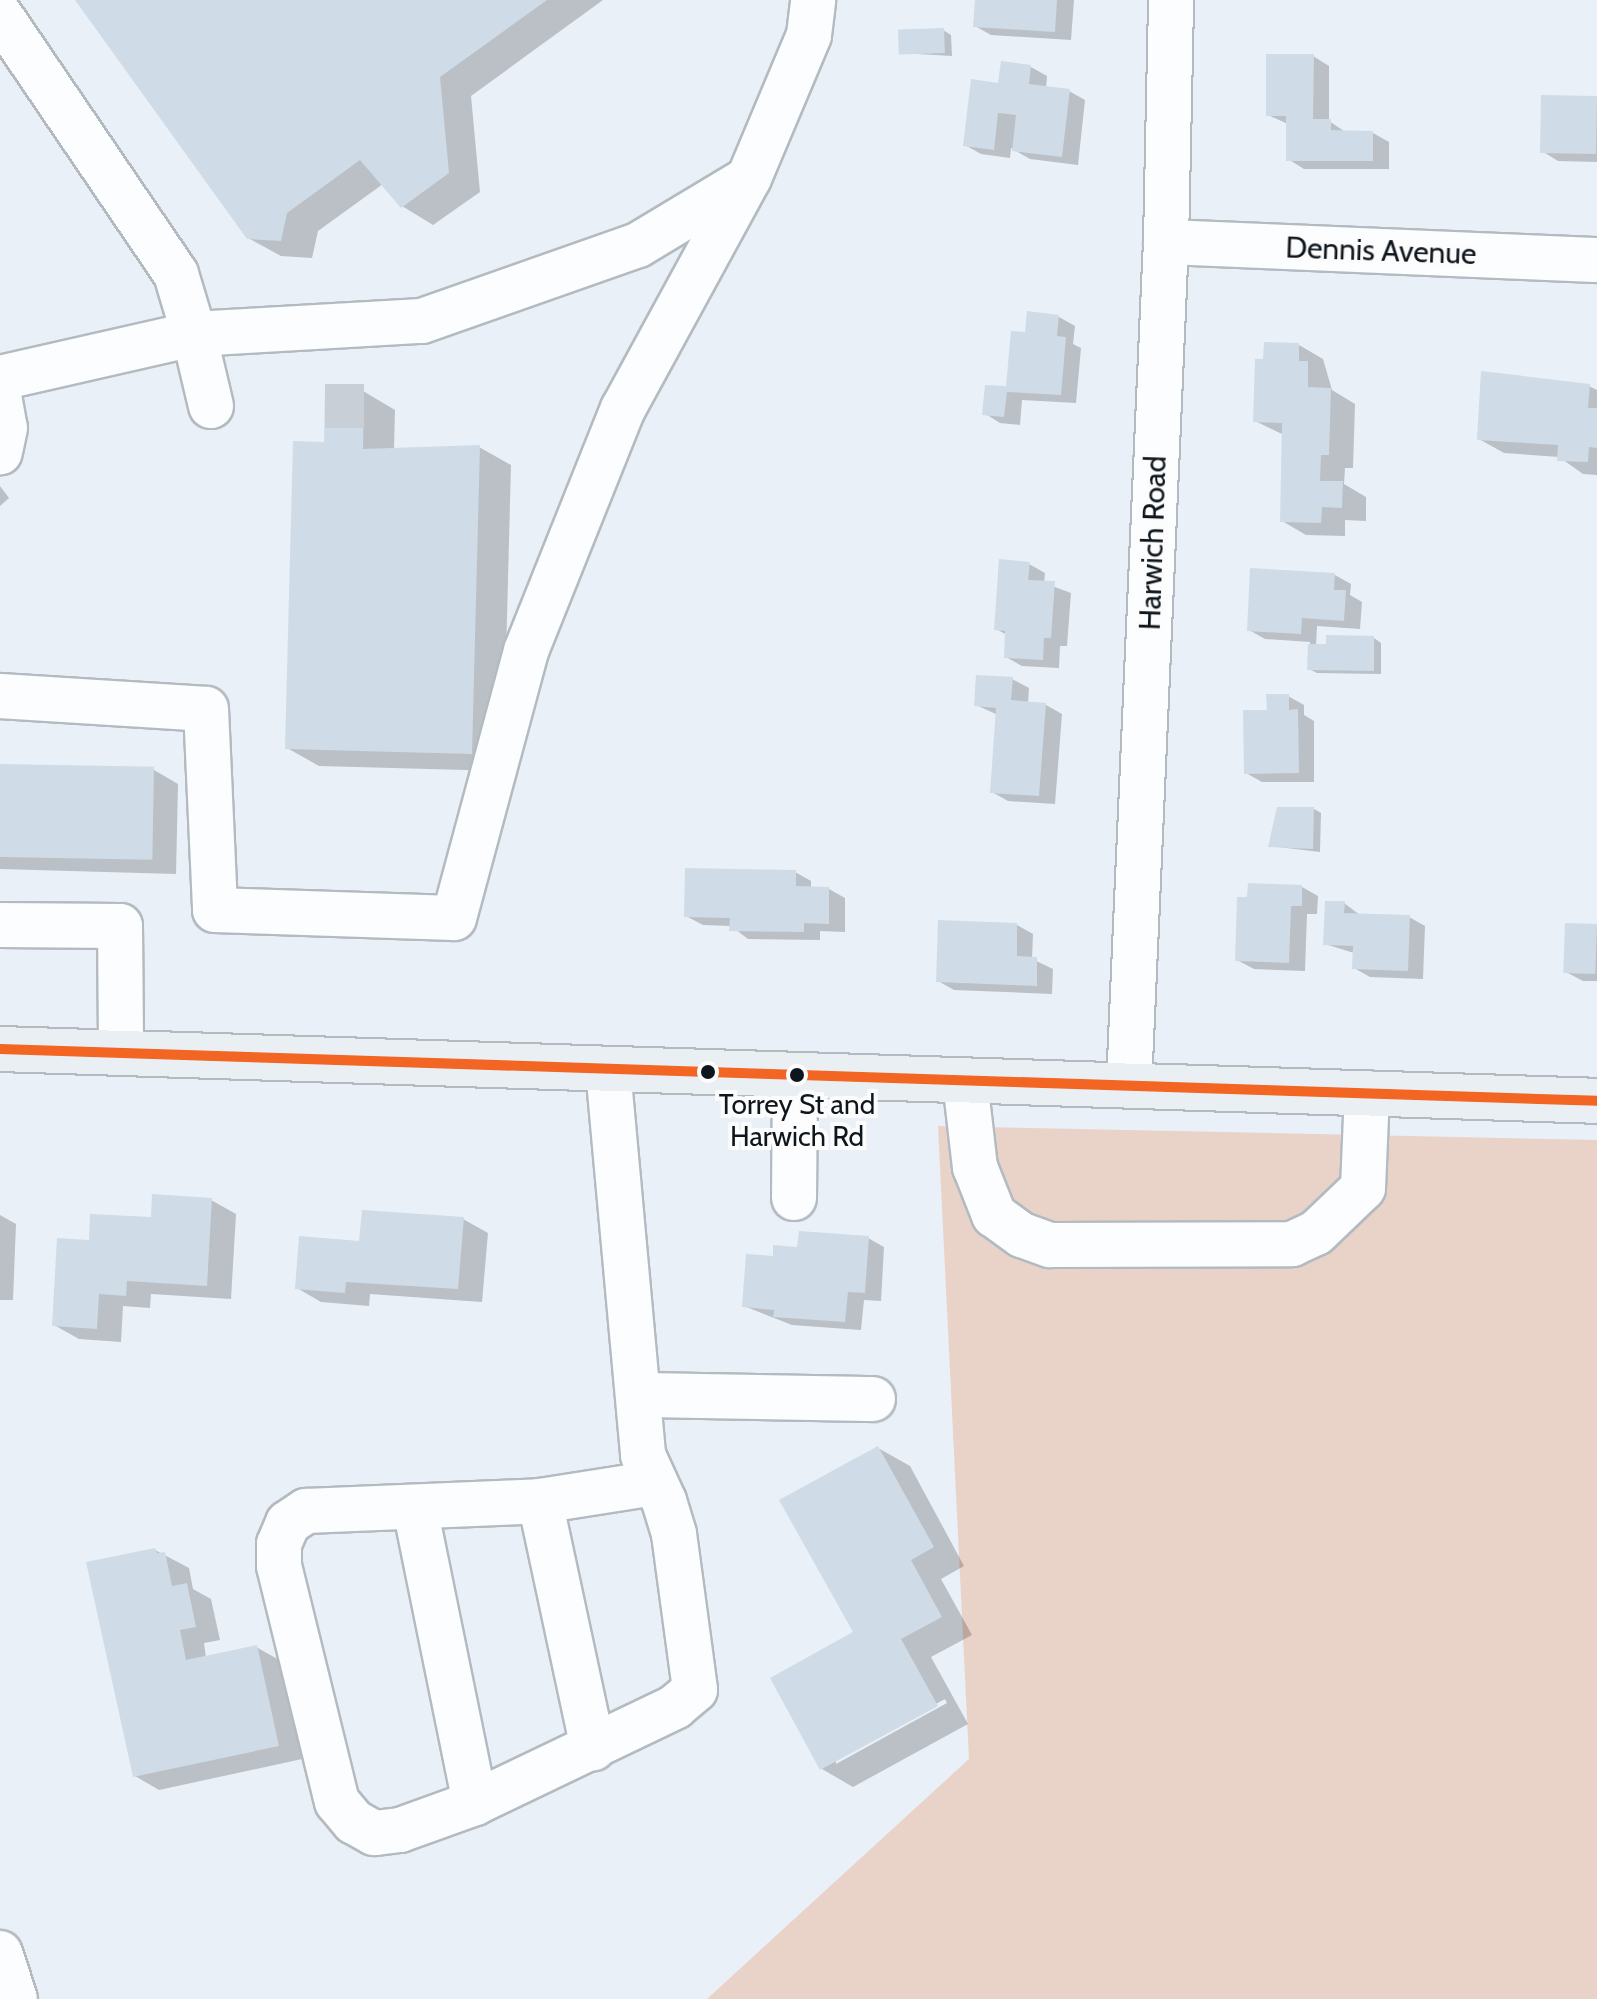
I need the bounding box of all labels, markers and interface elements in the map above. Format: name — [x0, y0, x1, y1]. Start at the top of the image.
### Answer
street label: Dennis Avenue — [1285, 230, 1477, 272]
street label: Harwich Road — [1132, 455, 1174, 631]
unlabelled marker — [700, 1064, 716, 1080]
marker: Torrey St and Harwich Rd — [789, 1067, 805, 1083]
place label: Torrey St and Harwich Rd — [719, 1087, 875, 1153]

